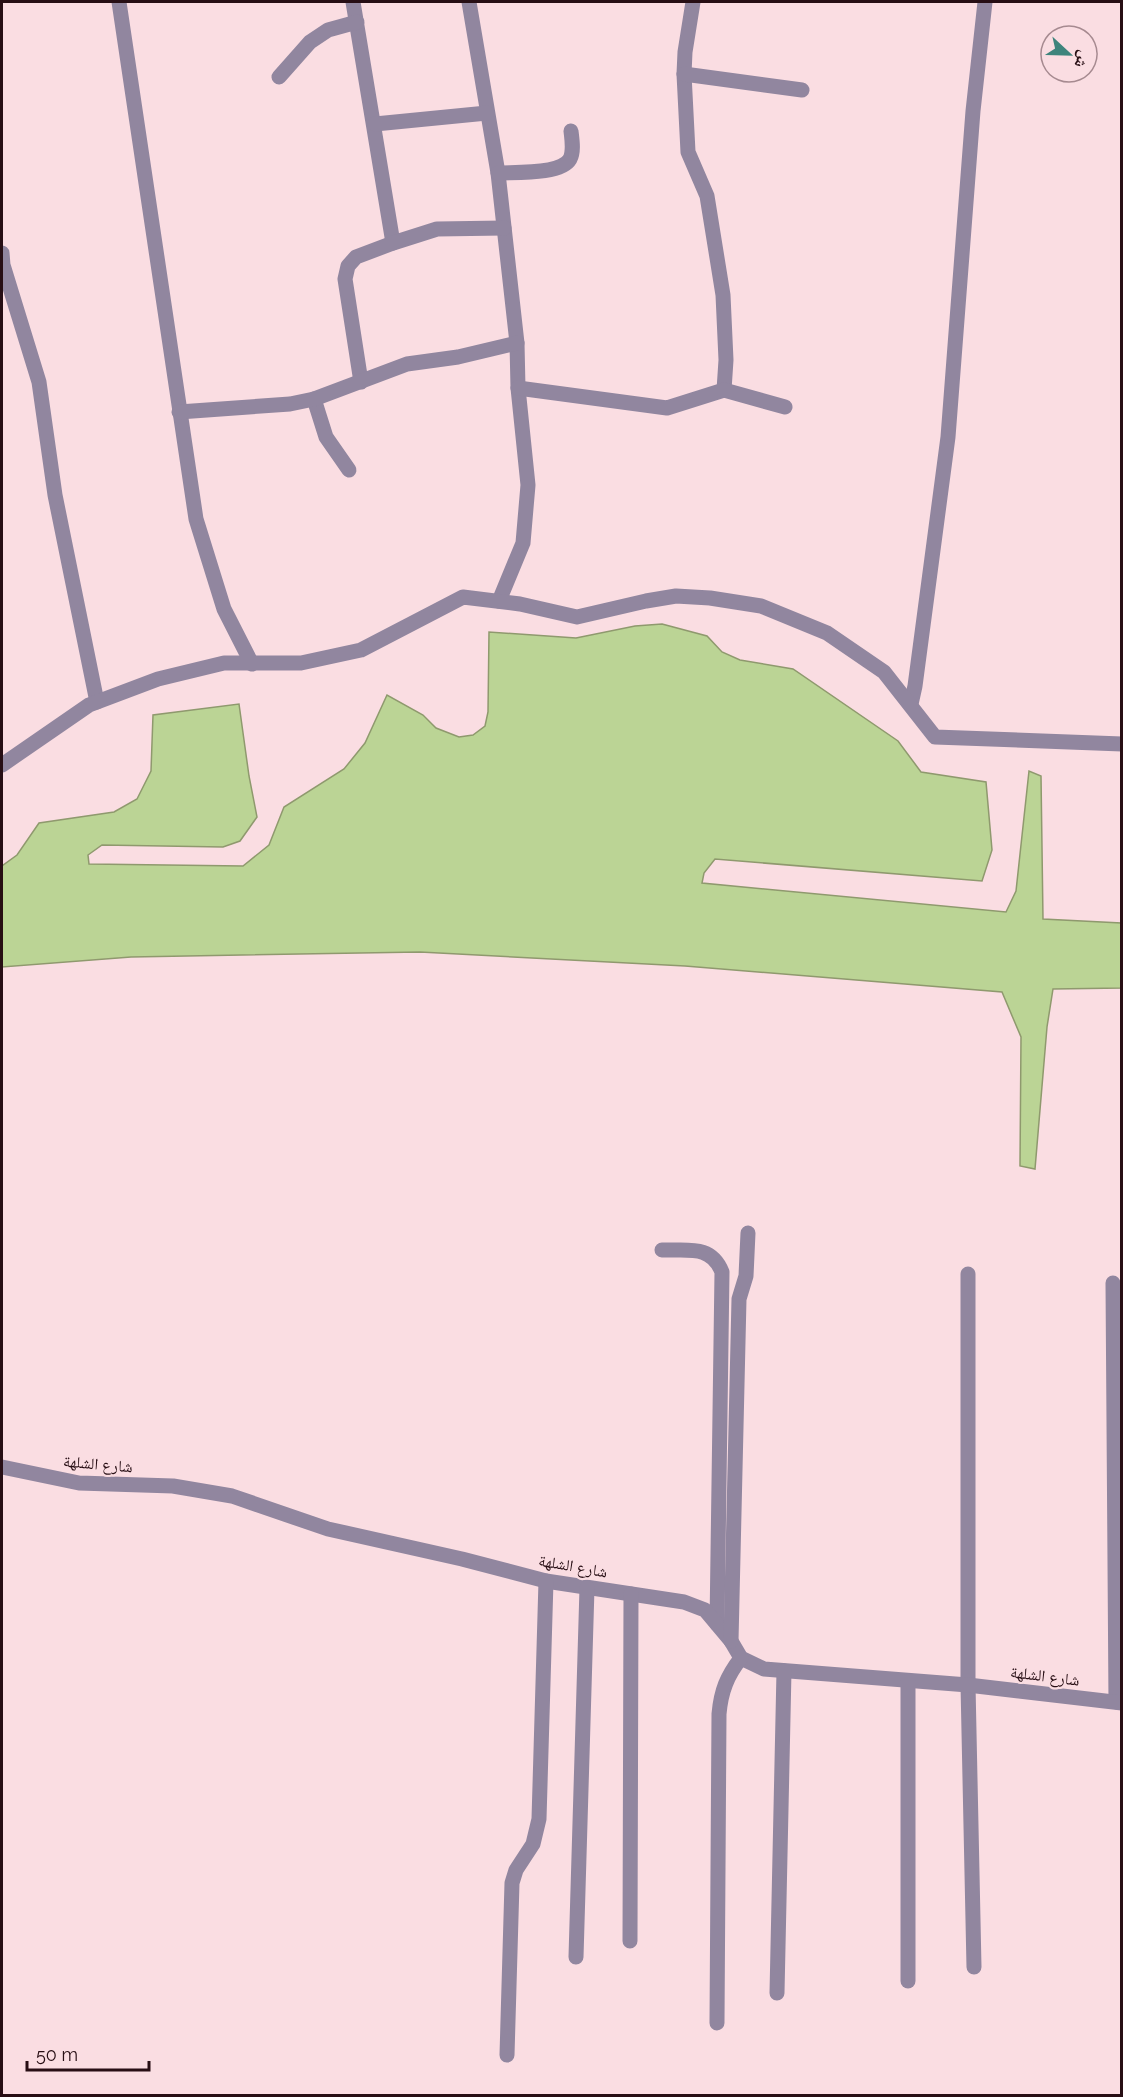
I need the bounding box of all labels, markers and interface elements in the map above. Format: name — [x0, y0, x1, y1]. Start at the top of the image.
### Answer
north arrow — [1039, 24, 1099, 84]
text: ش — [1070, 48, 1094, 71]
street label: شارع الشلهة — [62, 1452, 133, 1477]
street label: شارع الشلهة — [537, 1551, 609, 1582]
street label: شارع الشلهة — [1009, 1662, 1081, 1691]
scale bar — [27, 2034, 148, 2072]
text: 50 m — [36, 2044, 78, 2065]

